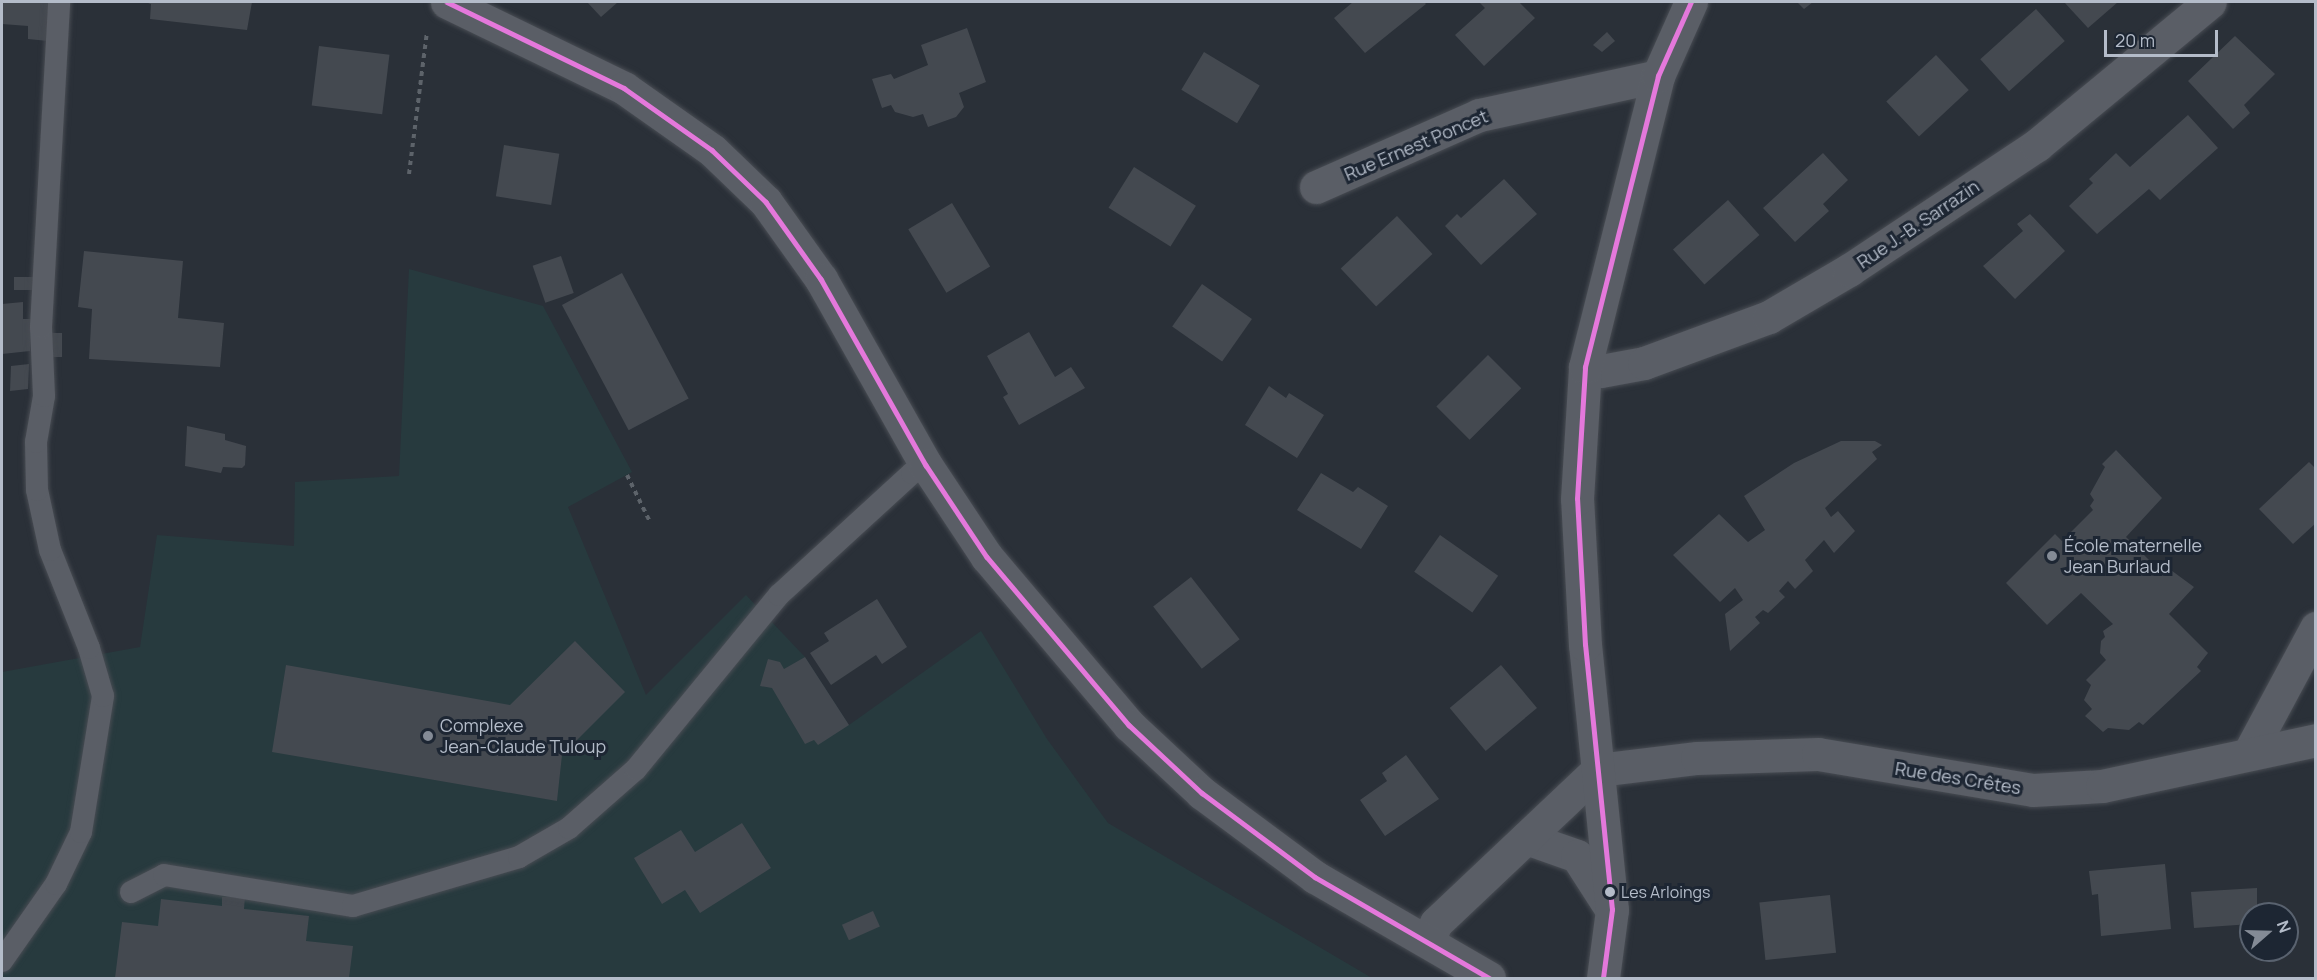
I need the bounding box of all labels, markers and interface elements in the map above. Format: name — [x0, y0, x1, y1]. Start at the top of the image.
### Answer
scale bar — [2107, 18, 2221, 56]
text: 20 m — [2115, 28, 2155, 52]
street label: Rue Ernest Poncet — [1341, 105, 1491, 185]
street label: Rue J.-B. Sarrazin — [1853, 175, 1983, 273]
place label: École maternelle Jean Burlaud — [2064, 535, 2202, 578]
marker: École maternelle Jean Burlaud — [2045, 549, 2059, 563]
place label: Complexe Jean-Claude Tuloup — [440, 715, 606, 758]
marker: Complexe Jean-Claude Tuloup — [421, 729, 435, 743]
street label: Rue des Crêtes — [1894, 757, 2022, 799]
place label: Les Arloings — [1621, 882, 1710, 902]
marker: Les Arloings — [1604, 886, 1616, 898]
north arrow — [2239, 902, 2299, 962]
text: N — [2272, 917, 2296, 936]

